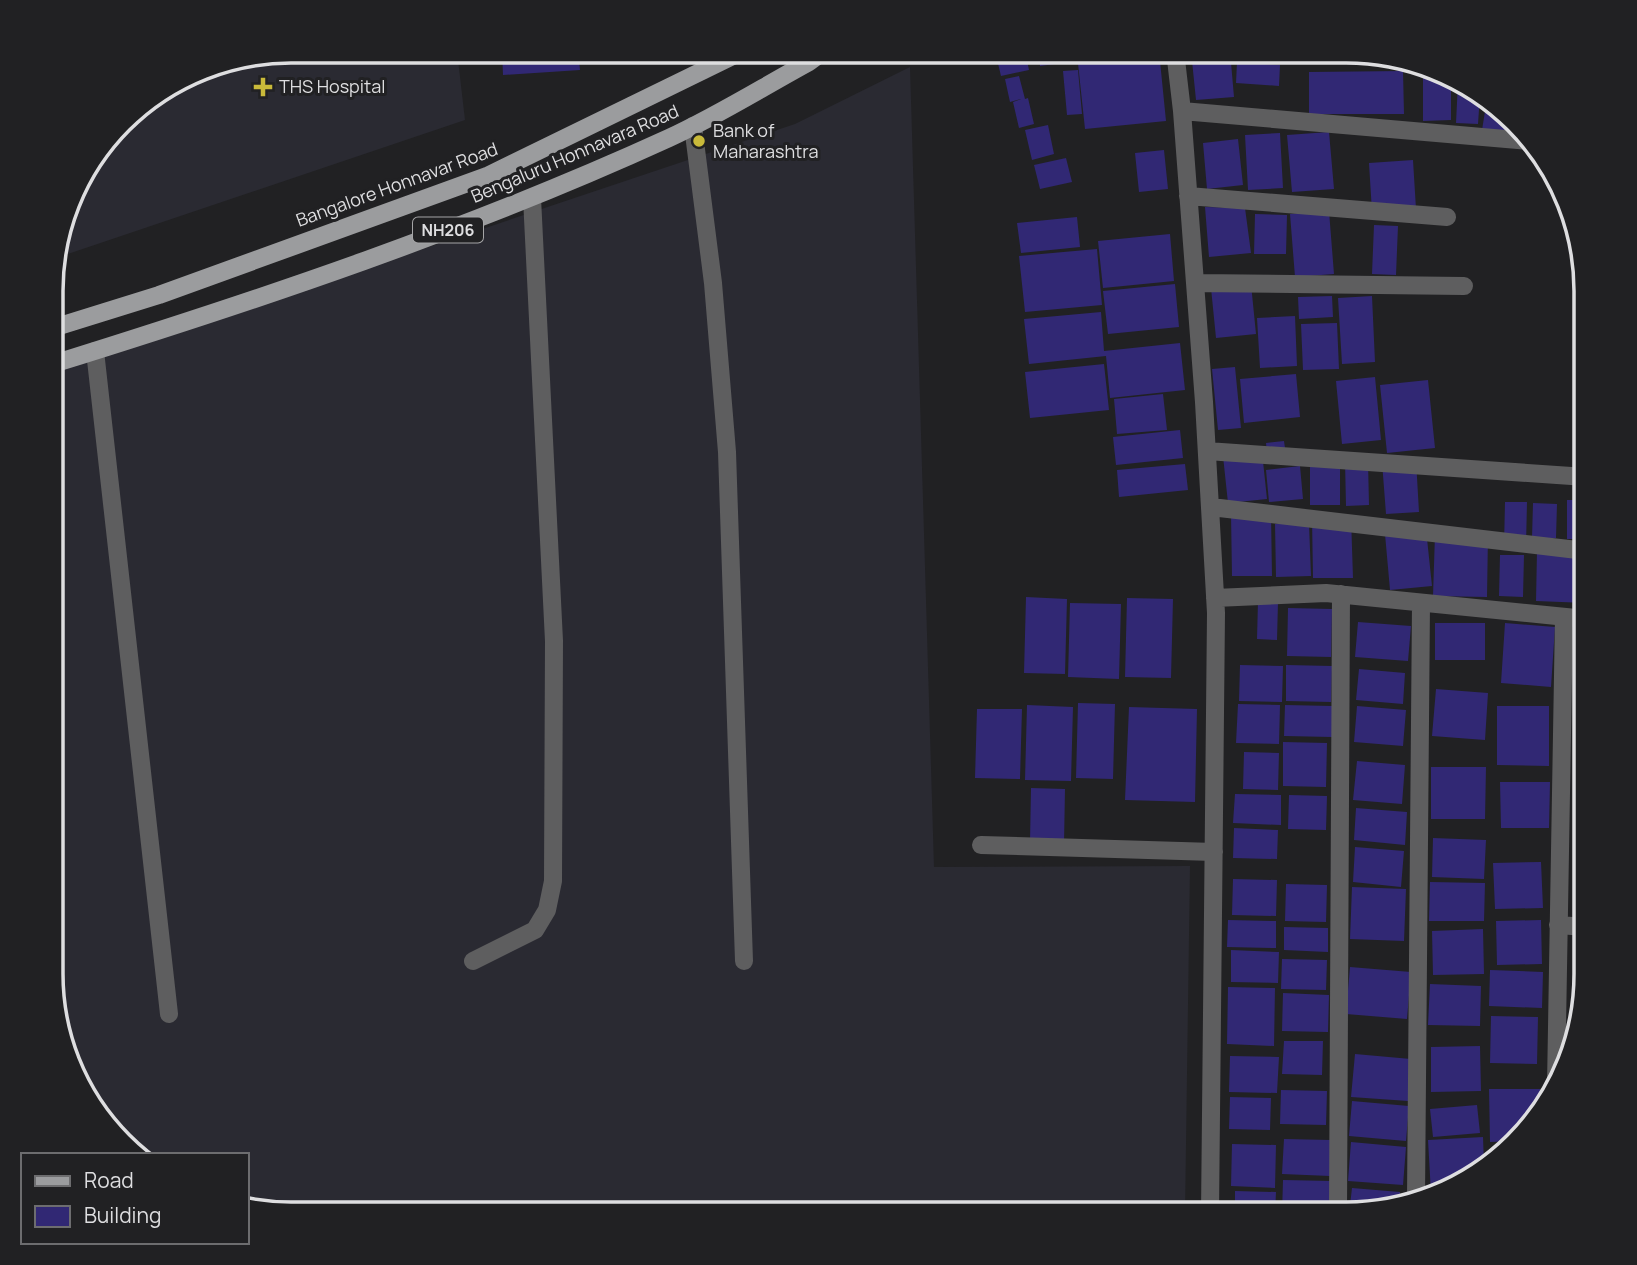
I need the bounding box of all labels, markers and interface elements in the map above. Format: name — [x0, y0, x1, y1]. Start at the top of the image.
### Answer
place label: THS Hospital — [279, 74, 385, 98]
marker: THS Hospital — [253, 77, 273, 97]
street label: Bengaluru Honnavara Road — [467, 98, 682, 208]
place label: Bank of Maharashtra — [713, 118, 818, 163]
marker: Bank of Maharashtra — [691, 133, 707, 149]
street label: Bangalore Honnavar Road — [292, 136, 501, 232]
road number: NH206 — [413, 218, 483, 242]
legend — [21, 1153, 248, 1244]
text: Road — [84, 1166, 134, 1194]
text: Building — [84, 1201, 161, 1229]

